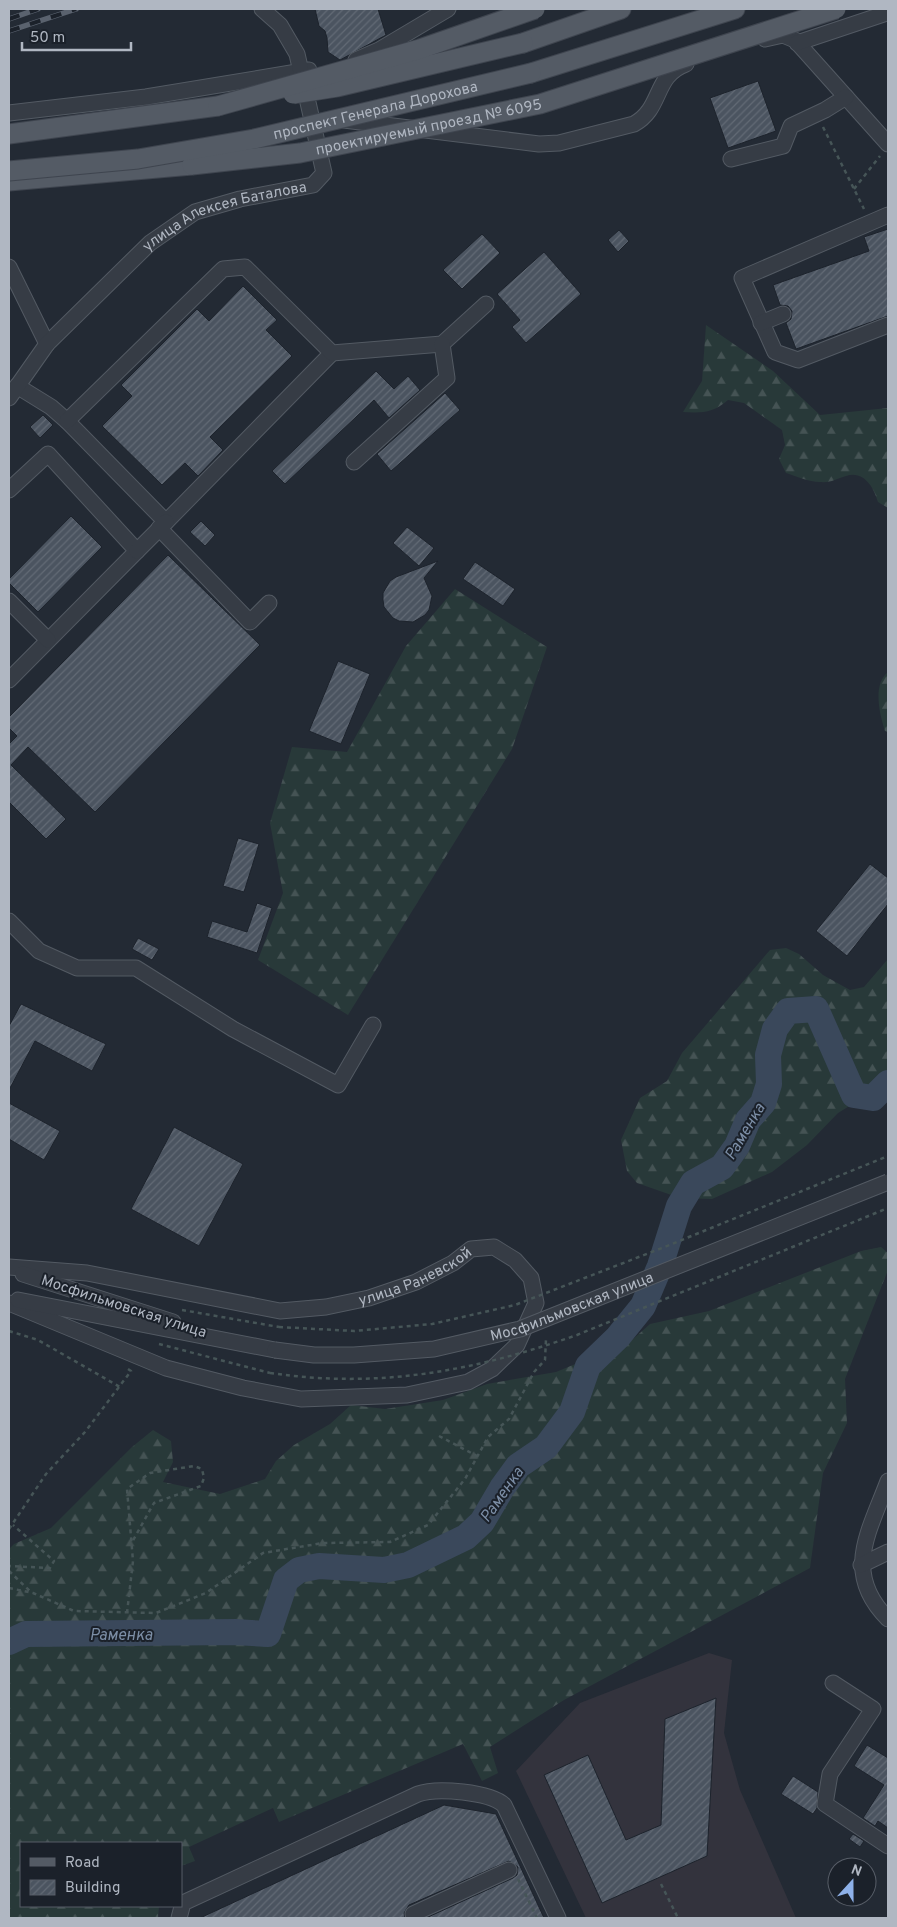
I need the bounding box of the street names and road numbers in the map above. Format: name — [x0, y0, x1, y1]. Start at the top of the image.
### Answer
street label: проспект Генерала Дорохова — [272, 78, 480, 145]
street label: проектируемый проезд № 6095 — [314, 96, 544, 161]
street label: улица Алексея Баталова — [139, 178, 308, 256]
street label: улица Раневской — [357, 1244, 476, 1311]
street label: Мосфильмовская улица — [489, 1269, 657, 1347]
street label: Мосфильмовская улица — [38, 1272, 209, 1343]

